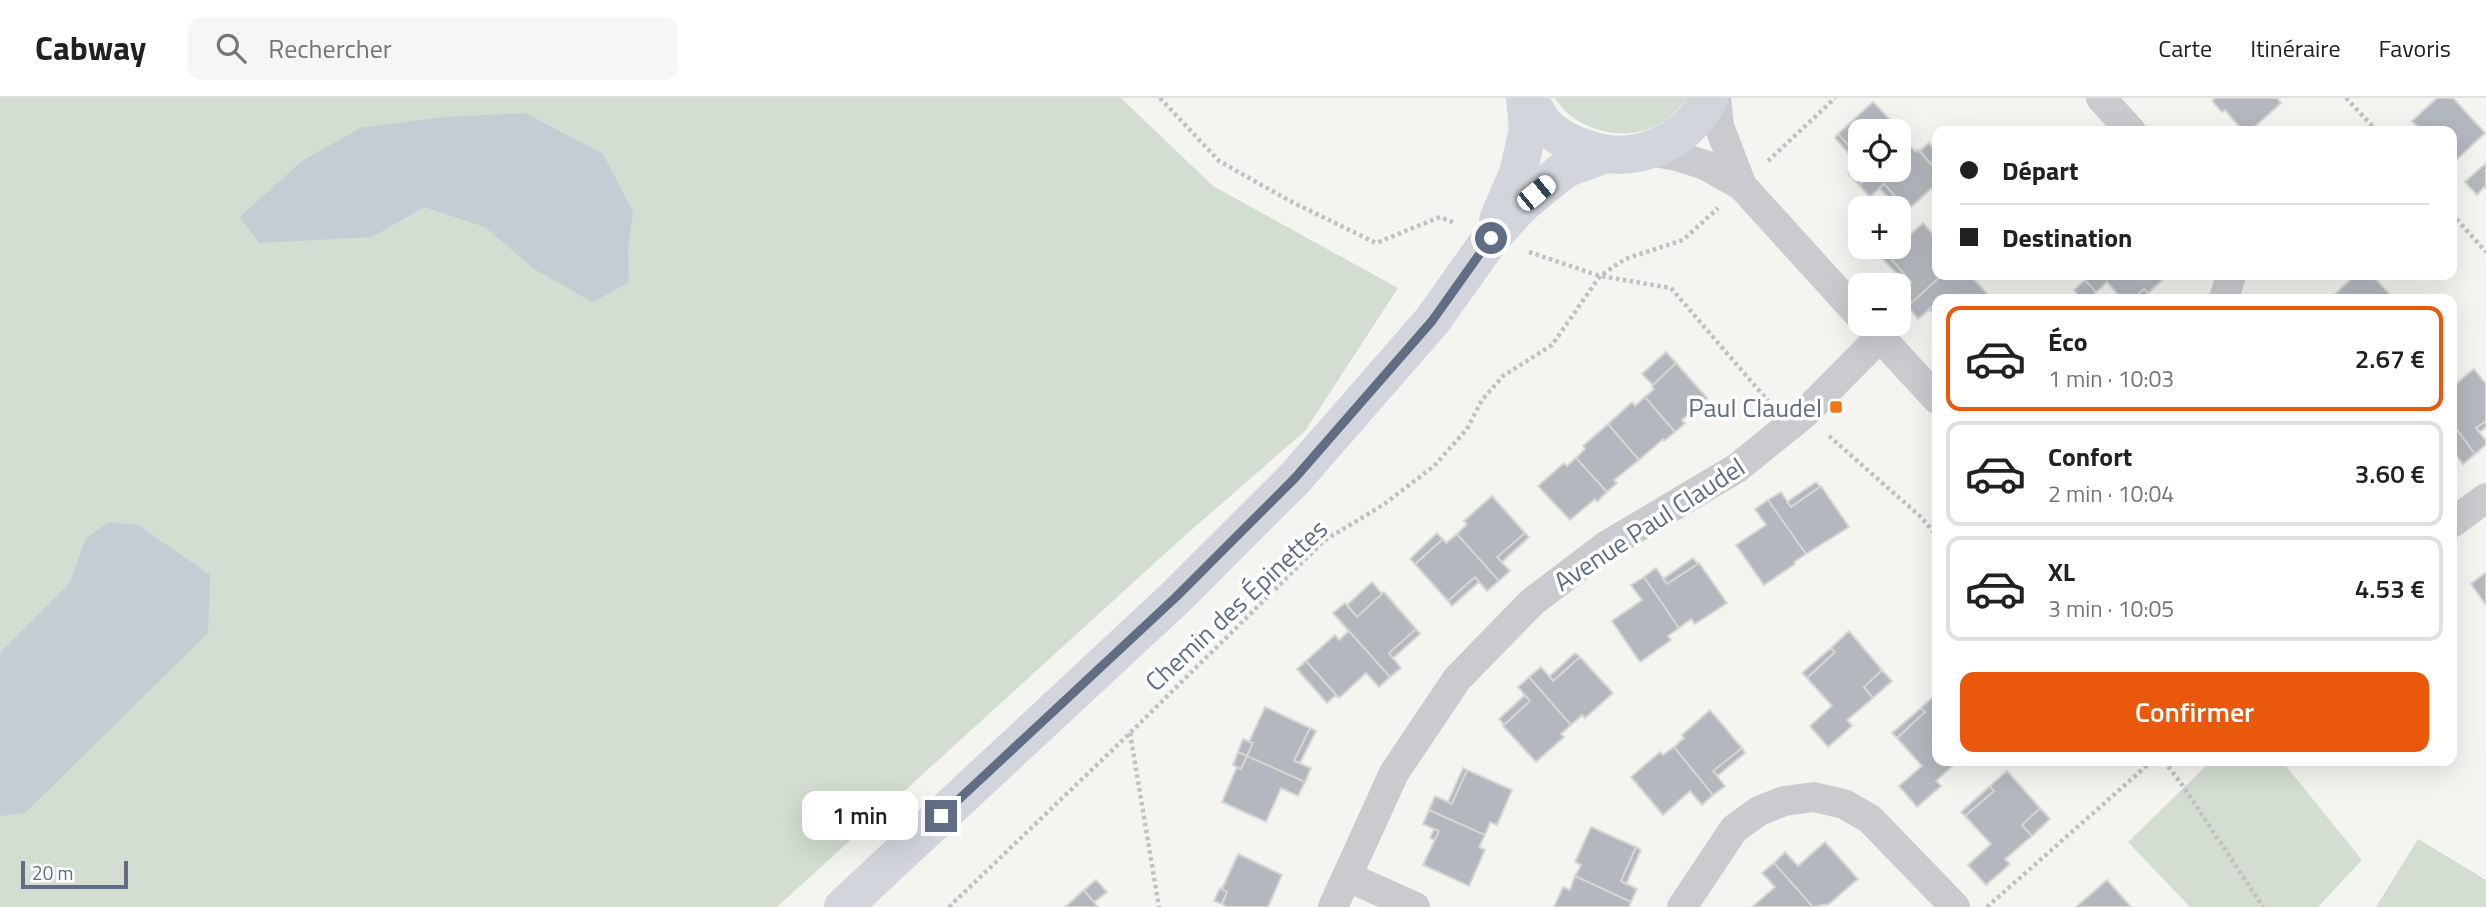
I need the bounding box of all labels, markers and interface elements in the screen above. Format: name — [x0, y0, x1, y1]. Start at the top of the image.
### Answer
search box — [188, 17, 678, 80]
text: Cabway — [35, 23, 146, 73]
icon: search — [212, 29, 250, 67]
text: Rechercher — [268, 29, 392, 68]
text: Carte — [2158, 30, 2212, 66]
text: Itinéraire — [2250, 30, 2341, 66]
text: Favoris — [2379, 30, 2451, 66]
map controls — [1848, 119, 1911, 336]
button: locate — [1848, 119, 1911, 182]
text: Départ — [2002, 151, 2078, 190]
car — [1514, 172, 1559, 214]
button: + — [1848, 196, 1911, 259]
text: Destination — [2002, 218, 2132, 257]
route start — [1475, 222, 1507, 254]
button: − — [1848, 273, 1911, 336]
text: Éco — [2048, 322, 2088, 361]
icon: car — [1964, 327, 2027, 390]
text: 2.67 € — [2355, 339, 2425, 378]
text: 1 min · 10:03 — [2048, 361, 2174, 396]
place label: Paul Claudel — [1688, 388, 1822, 427]
marker: Paul Claudel — [1828, 399, 1844, 415]
text: Confort — [2048, 437, 2132, 476]
icon: car — [1964, 442, 2027, 505]
street label: Avenue Paul Claudel — [1546, 448, 1752, 600]
text: 3.60 € — [2355, 454, 2425, 493]
text: 2 min · 10:04 — [2048, 476, 2174, 511]
street label: Chemin des Épinettes — [1136, 510, 1336, 700]
text: XL — [2048, 552, 2075, 591]
icon: car — [1964, 557, 2027, 620]
text: 4.53 € — [2355, 569, 2425, 608]
text: 3 min · 10:05 — [2048, 591, 2174, 626]
button: Confirmer — [1960, 672, 2429, 752]
callout: 1 min — [801, 792, 916, 840]
text: 1 min — [832, 798, 888, 833]
route end — [925, 800, 957, 832]
scale bar — [21, 858, 128, 890]
text: 20 m — [32, 858, 73, 887]

